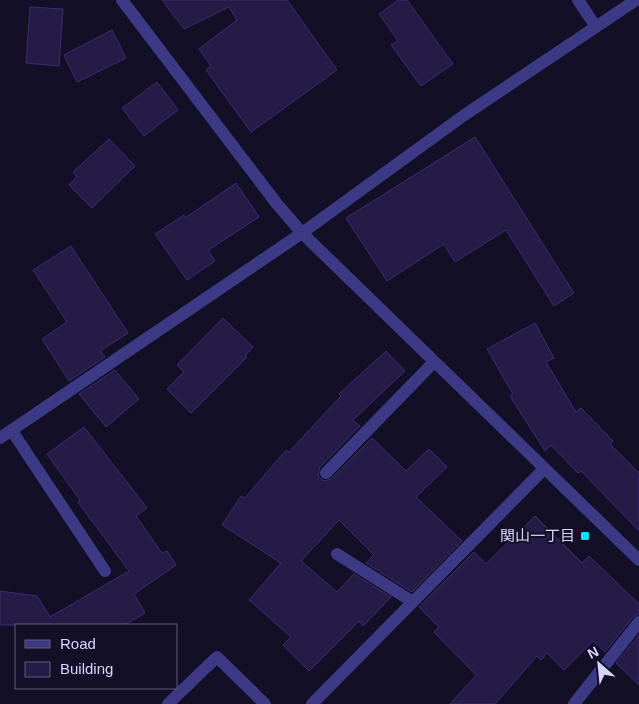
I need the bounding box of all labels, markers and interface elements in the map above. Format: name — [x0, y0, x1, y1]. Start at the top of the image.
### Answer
place label: 関山一丁目 — [500, 527, 575, 544]
marker: 関山一丁目 — [579, 530, 591, 542]
legend — [15, 624, 178, 689]
text: Road — [60, 635, 96, 652]
north arrow — [574, 639, 624, 689]
text: N — [585, 643, 601, 662]
text: Building — [60, 660, 113, 677]

